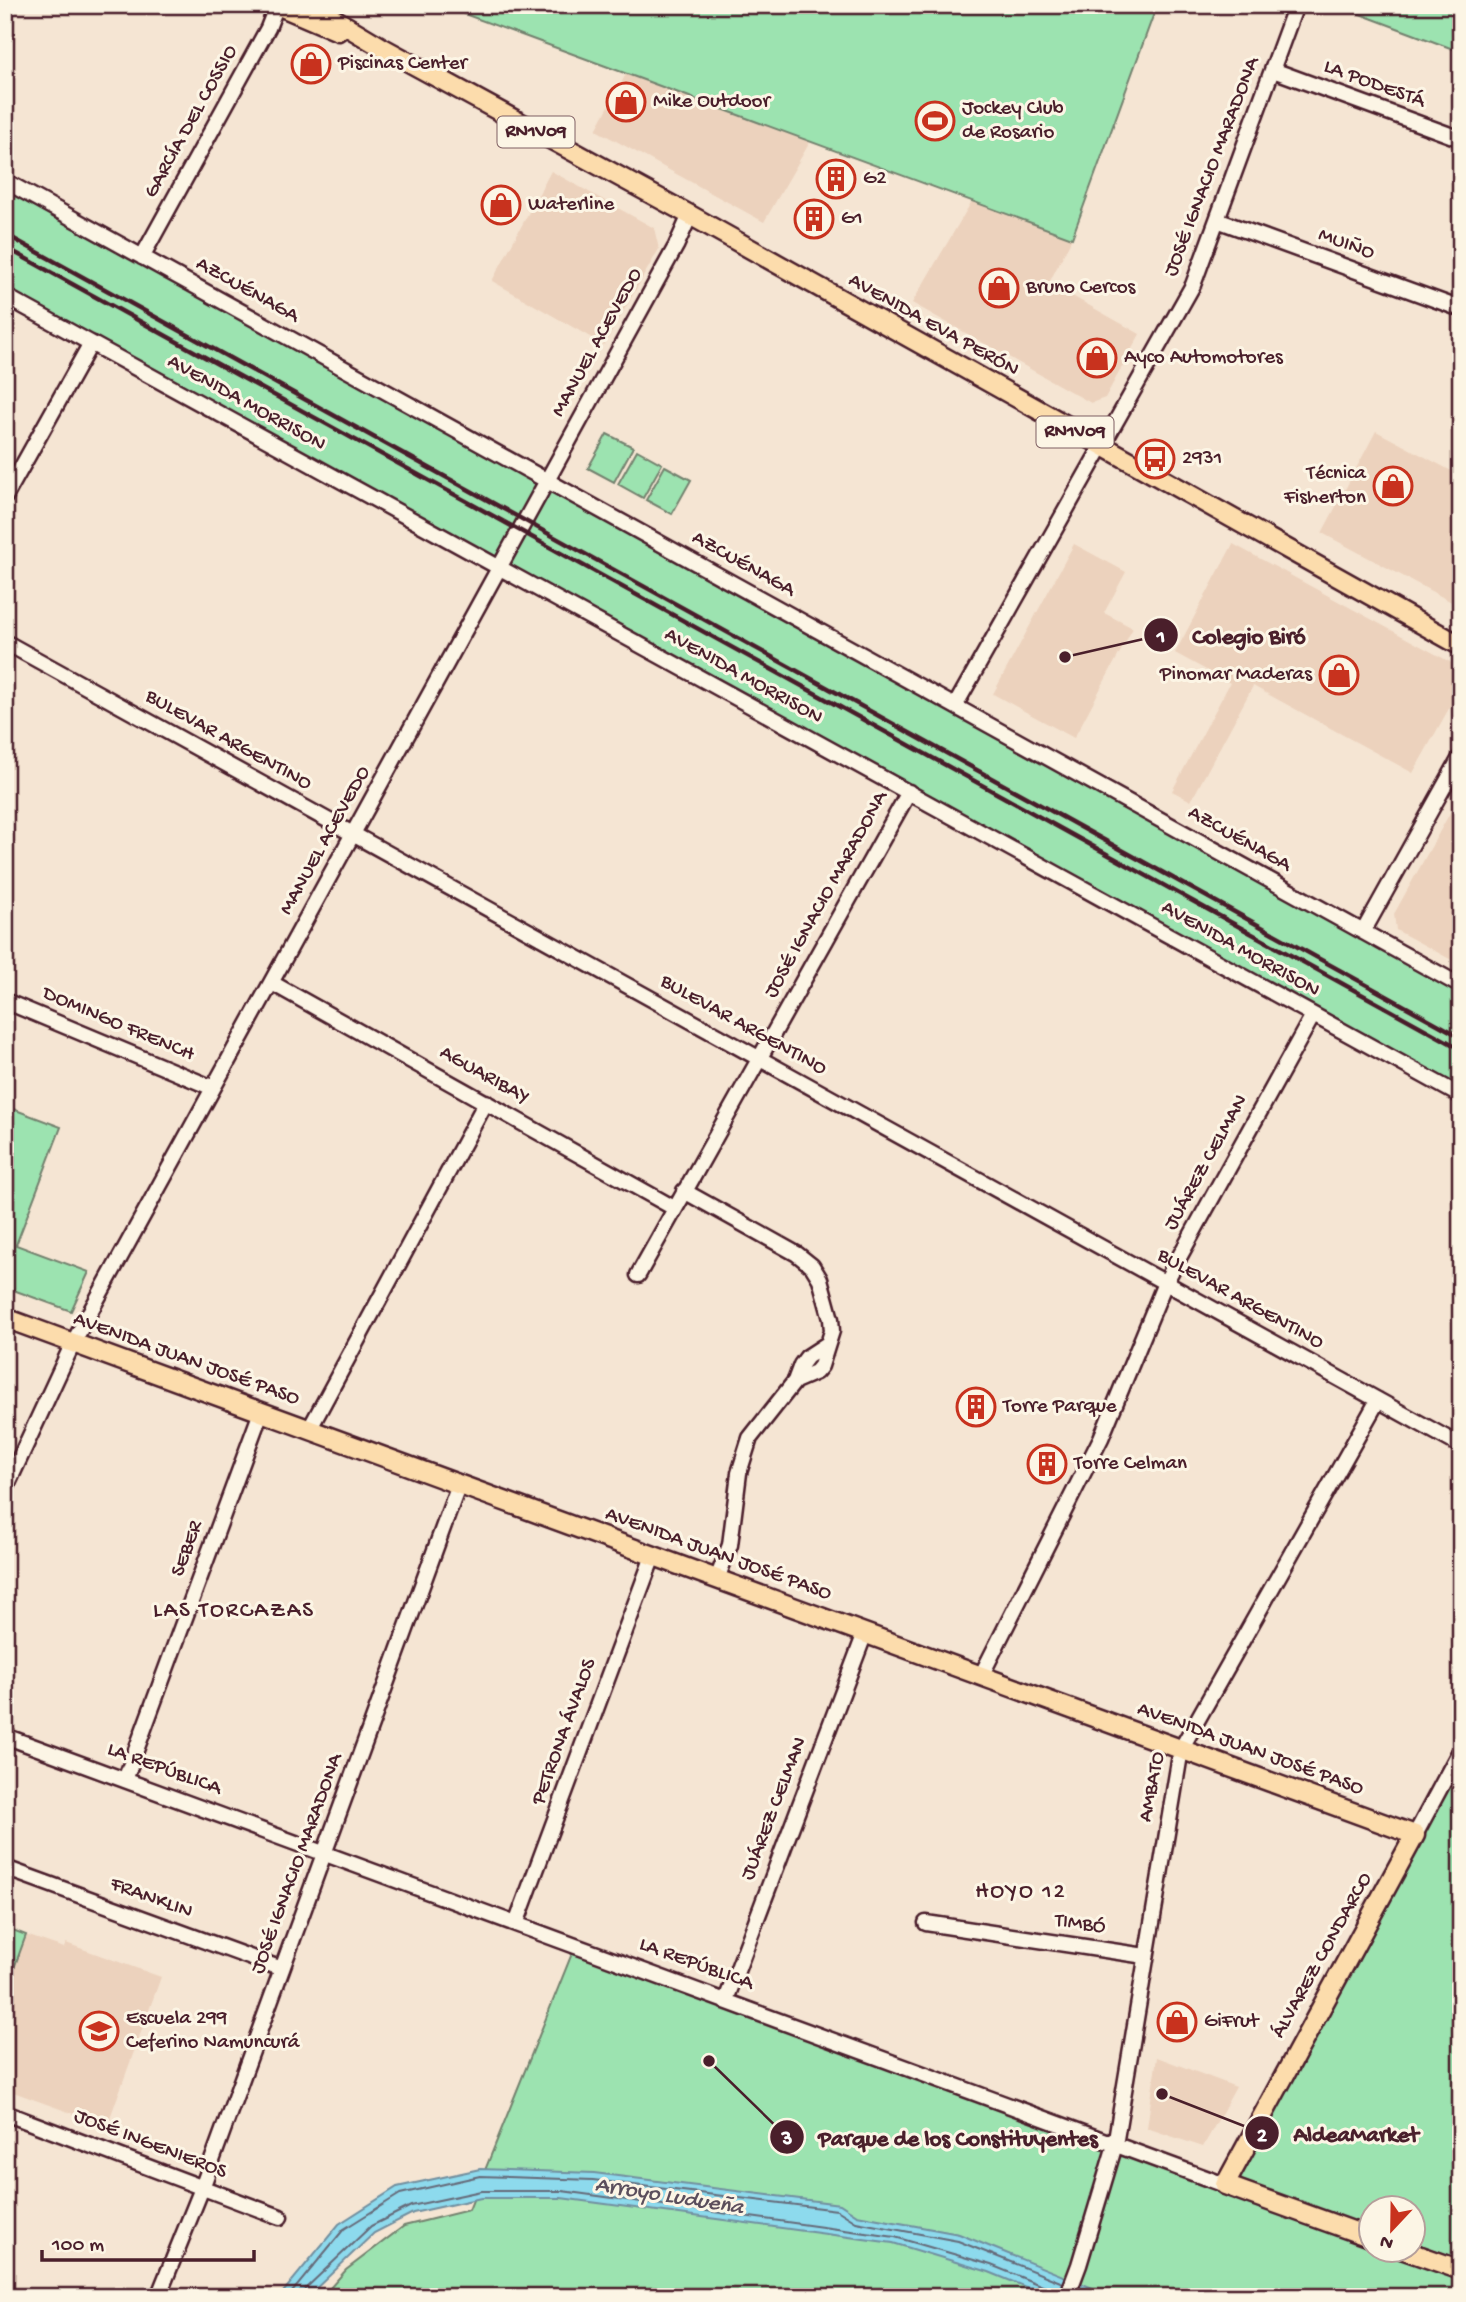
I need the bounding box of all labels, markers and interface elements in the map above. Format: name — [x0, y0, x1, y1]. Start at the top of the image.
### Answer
street label: GARCÍA DEL COSSIO — [140, 41, 245, 203]
shop icon: Piscinas Center — [290, 43, 332, 85]
place label: Piscinas Center — [337, 52, 469, 77]
street label: JOSÉ IGNACIO MARADONA — [1160, 52, 1267, 280]
street label: LA PODESTÁ — [1320, 54, 1430, 115]
shop icon: Mike Outdoor — [605, 81, 647, 123]
place label: Mike Outdoor — [653, 90, 771, 115]
place label: Jockey Club de Rosario — [962, 97, 1064, 146]
sports icon: Jockey Club de Rosario — [914, 100, 956, 142]
road number: RN1V09 — [498, 116, 574, 148]
building icon: G2 — [815, 158, 857, 200]
place label: G2 — [863, 167, 887, 192]
shop icon: Waterline — [480, 184, 522, 226]
place label: Waterline — [528, 193, 616, 218]
building icon: G1 — [793, 198, 835, 240]
place label: G1 — [841, 207, 863, 232]
street label: MUIÑO — [1314, 223, 1378, 267]
street label: AZCUÉNAGA — [191, 252, 304, 330]
street label: MANUEL ACEVEDO — [547, 264, 649, 422]
shop icon: Bruno Cercos — [978, 267, 1020, 309]
street label: AVENIDA EVA PERÓN — [843, 269, 1023, 383]
place label: Bruno Cercos — [1025, 276, 1137, 301]
shop icon: Ayco Automotores — [1076, 337, 1118, 379]
place label: Ayco Automotores — [1124, 346, 1284, 371]
street label: AVENIDA MORRISON — [162, 350, 330, 458]
road number: RN1V09 — [1036, 416, 1114, 448]
bus stop icon: 2931 — [1134, 438, 1176, 480]
place label: 2931 — [1182, 447, 1222, 472]
place label: Técnica Fisherton — [1283, 462, 1367, 511]
shop icon: Técnica Fisherton — [1372, 465, 1414, 507]
street label: AZCUÉNAGA — [687, 526, 800, 604]
callout: Colegio Biró — [1143, 613, 1320, 657]
street label: AVENIDA MORRISON — [659, 623, 827, 731]
text: Colegio Biró — [1192, 625, 1306, 652]
text: 1 — [1156, 626, 1165, 651]
shop icon: Pinomar Maderas — [1318, 654, 1360, 696]
place label: Pinomar Maderas — [1159, 663, 1313, 688]
street label: BULEVAR ARGENTINO — [139, 684, 316, 797]
street label: MANUEL ACEVEDO — [275, 762, 377, 920]
street label: JOSÉ IGNACIO MARADONA — [760, 786, 895, 1003]
street label: AZCUÉNAGA — [1183, 801, 1296, 879]
street label: AVENIDA MORRISON — [1156, 896, 1324, 1004]
street label: BULEVAR ARGENTINO — [654, 969, 831, 1082]
street label: DOMINGO FRENCH — [37, 981, 199, 1069]
street label: AGUARIBAY — [435, 1041, 533, 1111]
street label: JUÁREZ CELMAN — [1159, 1090, 1255, 1235]
street label: BULEVAR ARGENTINO — [1151, 1243, 1328, 1356]
street label: AVENIDA JUAN JOSÉ PASO — [69, 1307, 303, 1413]
building icon: Torre Parque — [955, 1386, 997, 1428]
place label: Torre Parque — [1002, 1395, 1118, 1420]
building icon: Torre Celman — [1026, 1443, 1068, 1485]
place label: Torre Celman — [1073, 1452, 1187, 1477]
street label: AVENIDA JUAN JOSÉ PASO — [601, 1502, 835, 1608]
street label: SEBER — [166, 1517, 210, 1580]
district label: LAS TORCAZAS — [153, 1598, 315, 1625]
street label: PETRONA ÁVALOS — [526, 1655, 603, 1810]
street label: AVENIDA JUAN JOSÉ PASO — [1133, 1697, 1367, 1803]
street label: JUÁREZ CELMAN — [735, 1734, 814, 1884]
street label: LA REPÚBLICA — [103, 1738, 226, 1803]
street label: JOSÉ IGNACIO MARADONA — [246, 1749, 350, 1978]
street label: AMBATO — [1134, 1750, 1172, 1824]
street label: ÁLVAREZ CONDARCO — [1266, 1868, 1379, 2043]
street label: FRANKLIN — [105, 1872, 196, 1925]
district label: HOYO 12 — [975, 1879, 1067, 1906]
street label: TIMBÓ — [1052, 1909, 1107, 1941]
street label: LA REPÚBLICA — [635, 1933, 758, 1998]
shop icon: GiFrut — [1156, 2001, 1198, 2043]
place label: Escuela 299 Ceferino Namuncurá — [126, 2007, 301, 2056]
school or university icon: Escuela 299 Ceferino Namuncurá — [78, 2010, 120, 2052]
place label: GiFrut — [1204, 2010, 1261, 2035]
street label: JOSÉ INGENIEROS — [70, 2104, 230, 2186]
callout: AldeaMarket — [1244, 2111, 1433, 2155]
callout: Parque de los Constituyentes — [770, 2115, 1112, 2159]
text: AldeaMarket — [1292, 2123, 1421, 2150]
text: 2 — [1257, 2125, 1268, 2150]
text: Parque de los Constituyentes — [816, 2127, 1099, 2154]
text: 3 — [781, 2128, 793, 2153]
water label: Arroyo Ludueña — [593, 2172, 746, 2222]
north arrow — [1358, 2194, 1428, 2264]
scale bar — [42, 2218, 254, 2262]
text: N — [1377, 2229, 1397, 2255]
text: 100 m — [51, 2234, 104, 2259]

